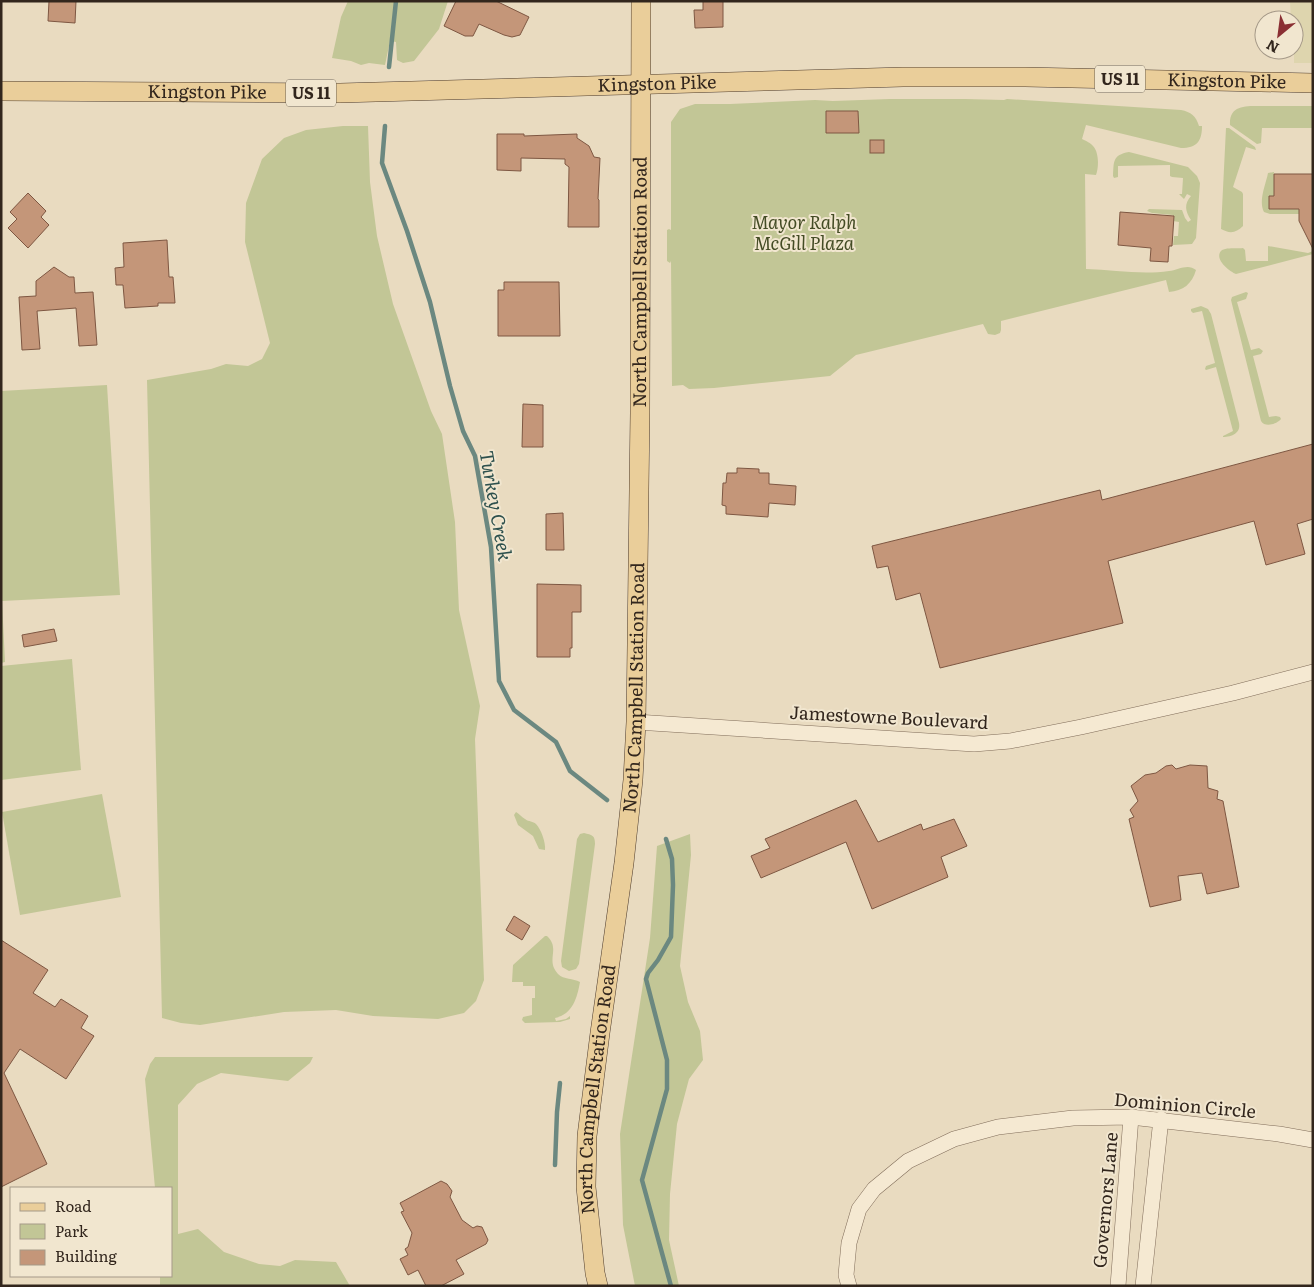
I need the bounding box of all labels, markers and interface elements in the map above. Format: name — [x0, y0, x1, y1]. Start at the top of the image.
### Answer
north arrow — [1254, 10, 1304, 60]
text: N — [1262, 36, 1282, 59]
street label: Kingston Pike — [1167, 65, 1287, 94]
road number: US 11 — [1095, 66, 1145, 92]
street label: Kingston Pike — [597, 67, 717, 98]
street label: Kingston Pike — [147, 77, 267, 105]
road number: US 11 — [286, 80, 336, 106]
street label: North Campbell Station Road — [625, 156, 653, 407]
park label: Mayor Ralph McGill Plaza — [751, 208, 857, 256]
water label: Turkey Creek — [474, 448, 521, 564]
street label: North Campbell Station Road — [614, 562, 650, 814]
street label: Jamestowne Boulevard — [789, 698, 989, 735]
street label: North Campbell Station Road — [571, 963, 622, 1216]
street label: Dominion Circle — [1113, 1085, 1257, 1124]
street label: Governors Lane — [1085, 1131, 1124, 1269]
legend — [10, 1187, 172, 1277]
text: Road — [55, 1194, 91, 1217]
text: Park — [55, 1219, 89, 1242]
text: Building — [55, 1244, 117, 1267]

